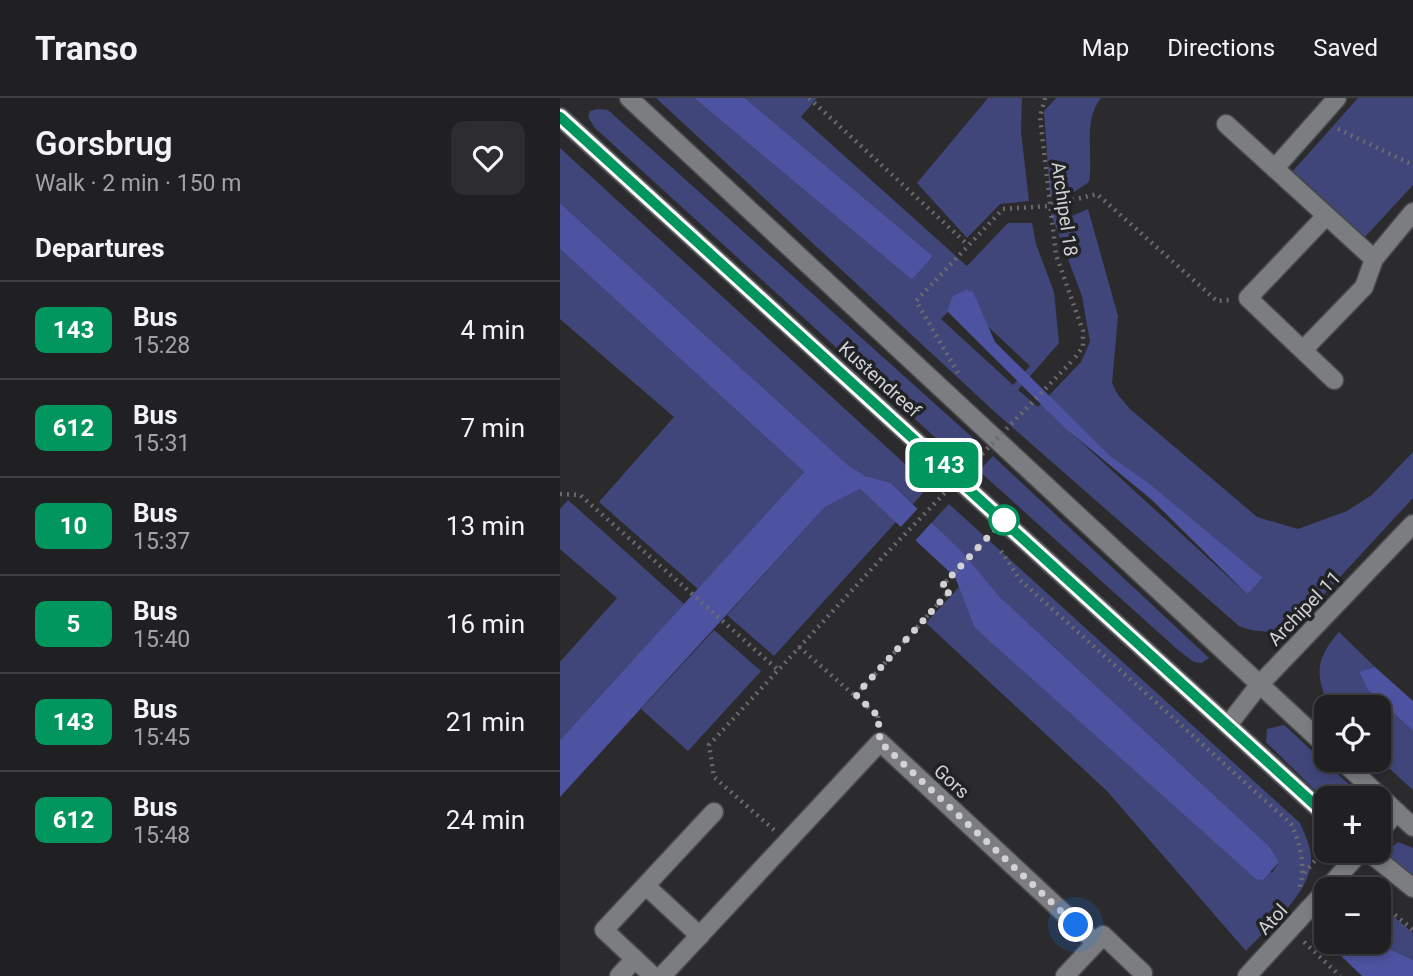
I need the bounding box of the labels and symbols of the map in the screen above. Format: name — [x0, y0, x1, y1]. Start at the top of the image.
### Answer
street label: Archipel 18 — [1046, 160, 1083, 258]
street label: Kustendreef — [834, 337, 926, 422]
line badge: 143 — [904, 442, 984, 488]
unlabelled marker — [989, 505, 1019, 535]
street label: Archipel 11 — [1263, 566, 1346, 651]
street label: Gors — [929, 759, 974, 803]
street label: Atol — [1252, 899, 1292, 940]
your location — [1058, 907, 1093, 942]

